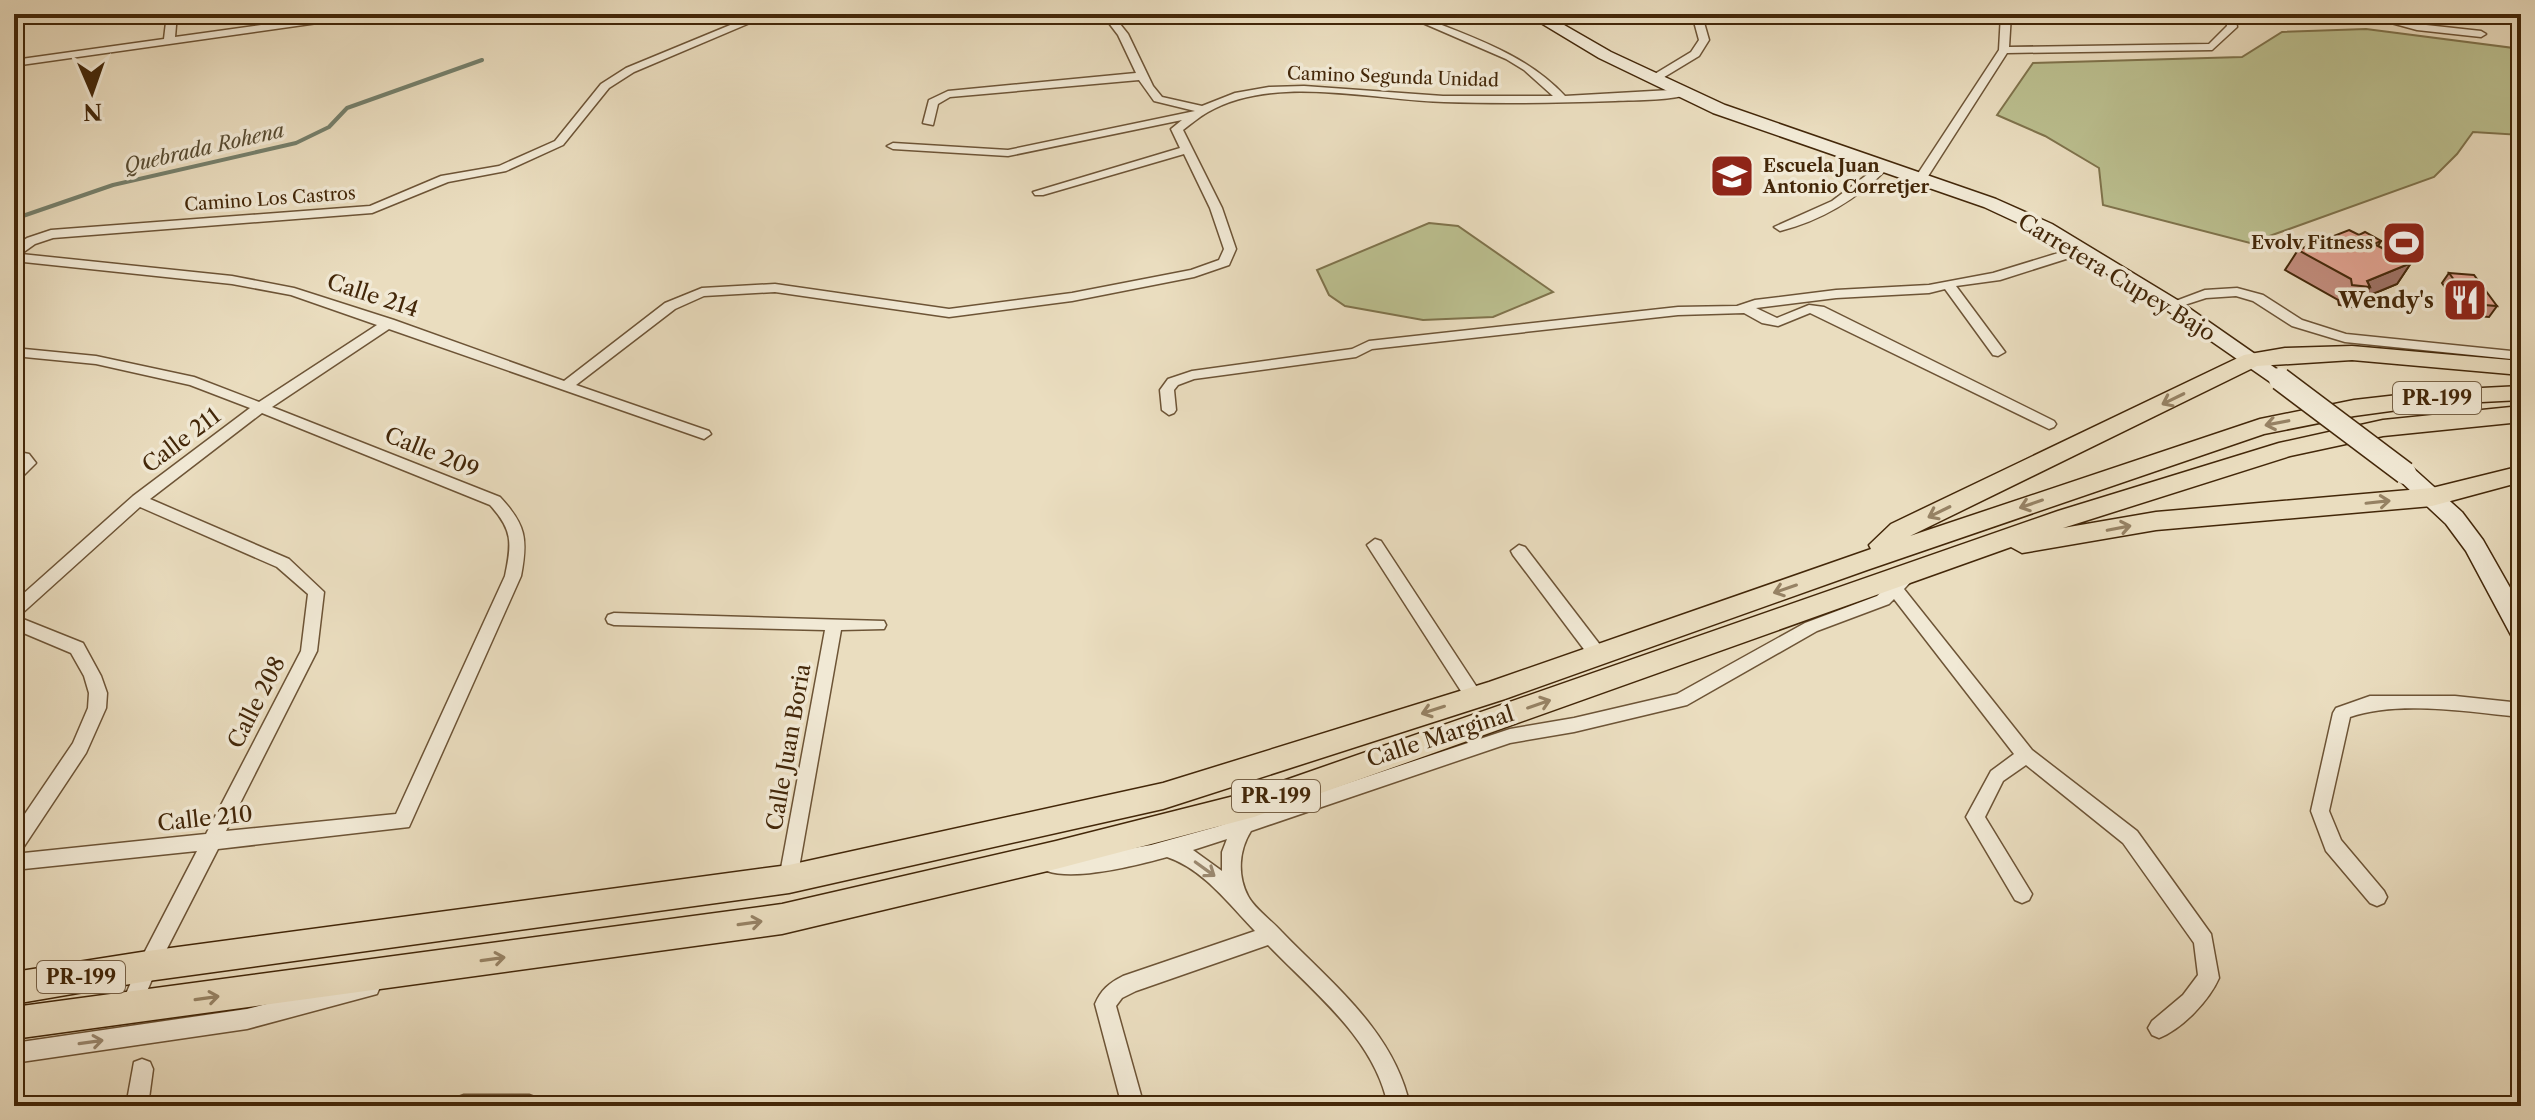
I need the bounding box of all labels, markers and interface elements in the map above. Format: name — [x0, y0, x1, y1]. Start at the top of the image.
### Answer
north arrow — [52, 52, 132, 132]
street label: Camino Segunda Unidad — [1287, 62, 1499, 92]
text: N — [83, 98, 103, 125]
water label: Quebrada Rohena — [121, 118, 287, 178]
school or university icon: Escuela Juan Antonio Corretjer — [1708, 152, 1756, 200]
place label: Escuela Juan Antonio Corretjer — [1762, 155, 1930, 198]
street label: Camino Los Castros — [184, 182, 356, 216]
street label: Carretera Cupey Bajo — [2013, 208, 2220, 347]
sports icon: Evolv Fitness — [2380, 219, 2428, 267]
place label: Evolv Fitness — [2251, 232, 2373, 254]
street label: Calle 214 — [324, 268, 422, 323]
restaurant icon: Wendy's — [2441, 276, 2489, 324]
place label: Wendy's — [2338, 287, 2434, 314]
road number: PR-199 — [2393, 382, 2481, 414]
one-way arrow — [2162, 392, 2185, 407]
street label: Calle 211 — [137, 402, 226, 479]
one-way arrow — [2265, 417, 2291, 432]
street label: Calle 209 — [381, 421, 483, 484]
one-way arrow — [2364, 495, 2391, 510]
one-way arrow — [2018, 498, 2043, 513]
one-way arrow — [1927, 505, 1951, 520]
one-way arrow — [2106, 520, 2132, 535]
one-way arrow — [1772, 582, 1797, 597]
street label: Calle 208 — [222, 652, 291, 753]
street label: Calle Juan Boria — [761, 661, 816, 832]
one-way arrow — [1526, 695, 1551, 710]
street label: Calle Marginal — [1363, 700, 1517, 773]
one-way arrow — [1421, 704, 1446, 719]
road number: PR-199 — [1232, 780, 1320, 812]
street label: Calle 210 — [156, 800, 254, 837]
one-way arrow — [1194, 860, 1215, 877]
one-way arrow — [737, 915, 762, 930]
one-way arrow — [480, 951, 505, 966]
road number: PR-199 — [37, 961, 125, 993]
one-way arrow — [194, 990, 219, 1005]
one-way arrow — [78, 1034, 103, 1049]

